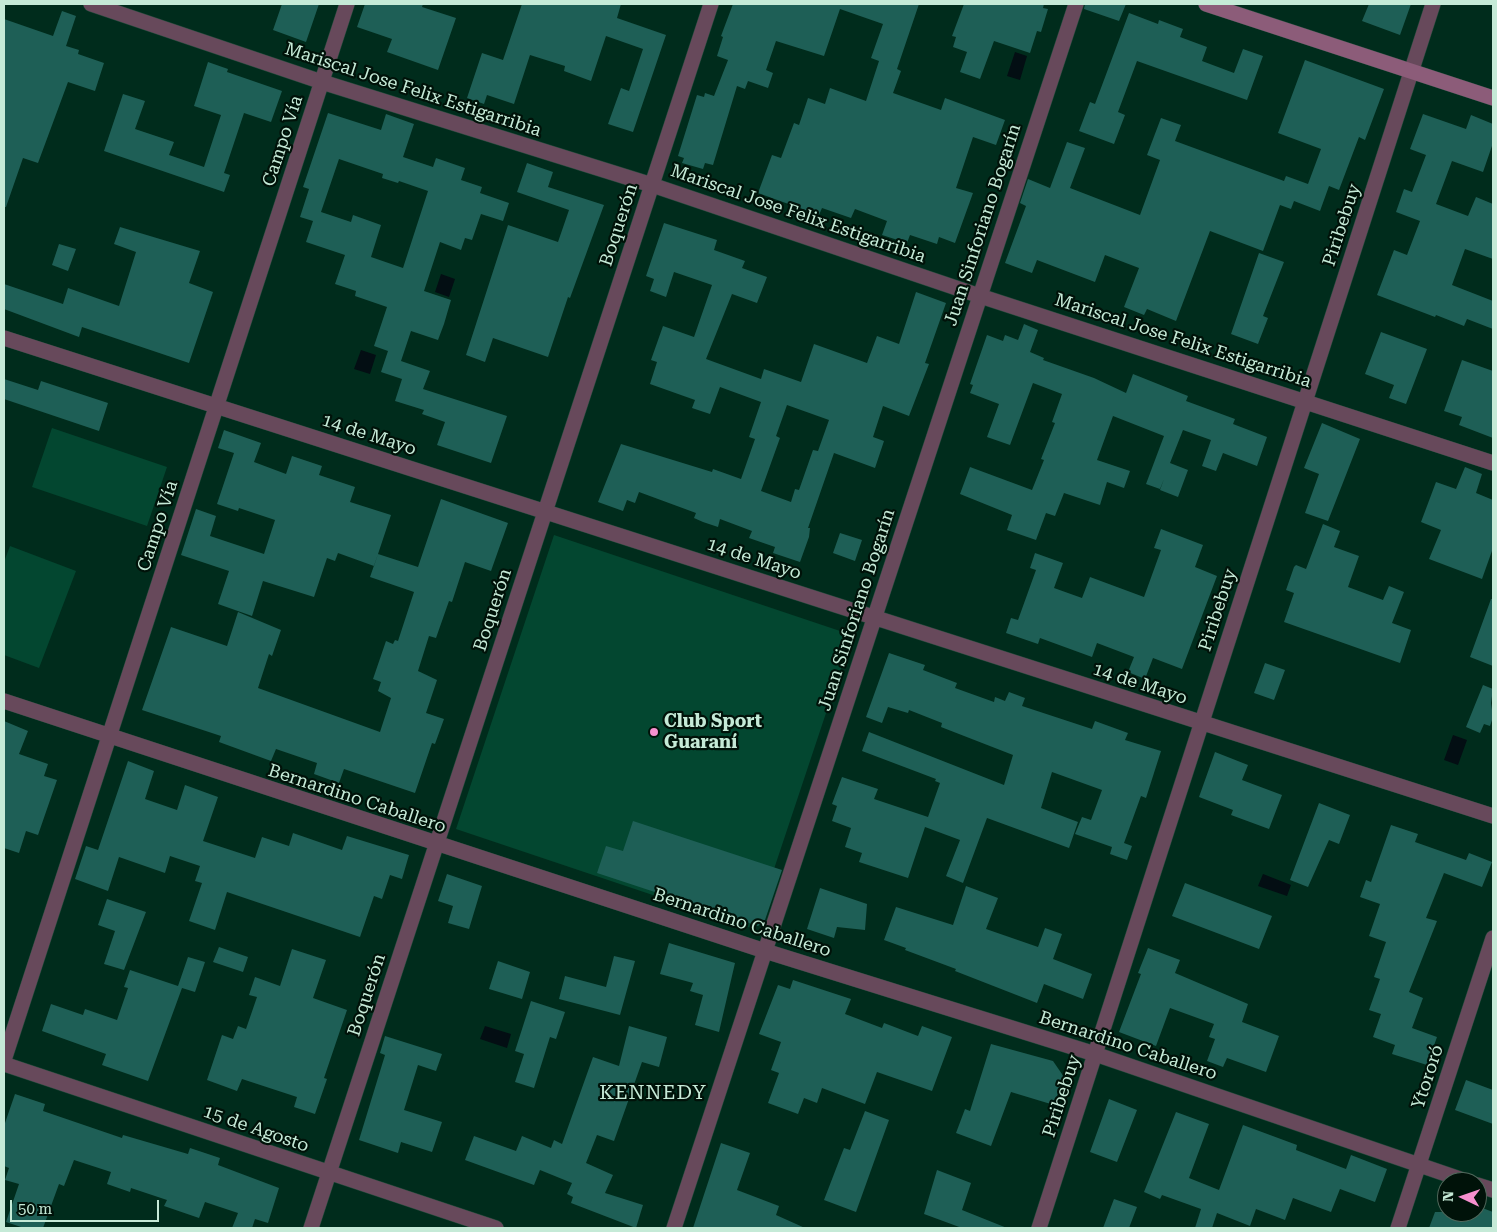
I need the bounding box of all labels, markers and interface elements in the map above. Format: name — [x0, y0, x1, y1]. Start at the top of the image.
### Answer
street label: Mariscal Jose Felix Estigarribia — [282, 38, 544, 142]
street label: Campo Vía — [258, 93, 308, 189]
street label: Juan Sinforiano Bogarín — [940, 121, 1026, 329]
street label: Mariscal Jose Felix Estigarribia — [668, 160, 928, 268]
street label: Boquerón — [595, 181, 643, 269]
street label: Piribebuy — [1319, 181, 1365, 269]
street label: Mariscal Jose Felix Estigarribia — [1052, 289, 1314, 393]
street label: 14 de Mayo — [319, 410, 419, 460]
street label: Campo Vía — [133, 478, 183, 574]
street label: Juan Sinforiano Bogarín — [814, 506, 900, 714]
street label: 14 de Mayo — [704, 534, 804, 584]
street label: Boquerón — [469, 566, 517, 654]
street label: Piribebuy — [1195, 566, 1241, 654]
street label: 14 de Mayo — [1090, 659, 1190, 709]
place label: Club Sport Guaraní — [664, 711, 762, 754]
marker: Club Sport Guaraní — [648, 726, 660, 738]
street label: Bernardino Caballero — [265, 760, 449, 838]
street label: Bernardino Caballero — [650, 884, 834, 962]
street label: Boquerón — [343, 951, 391, 1039]
street label: Bernardino Caballero — [1036, 1007, 1220, 1085]
street label: Ytororó — [1408, 1042, 1448, 1112]
street label: Piribebuy — [1039, 1052, 1085, 1140]
district label: KENNEDY — [598, 1081, 708, 1105]
street label: 15 de Agosto — [200, 1101, 312, 1157]
north arrow — [1437, 1172, 1487, 1222]
scale bar — [12, 1190, 161, 1222]
text: N — [1440, 1190, 1456, 1202]
text: 50 m — [18, 1200, 52, 1218]

